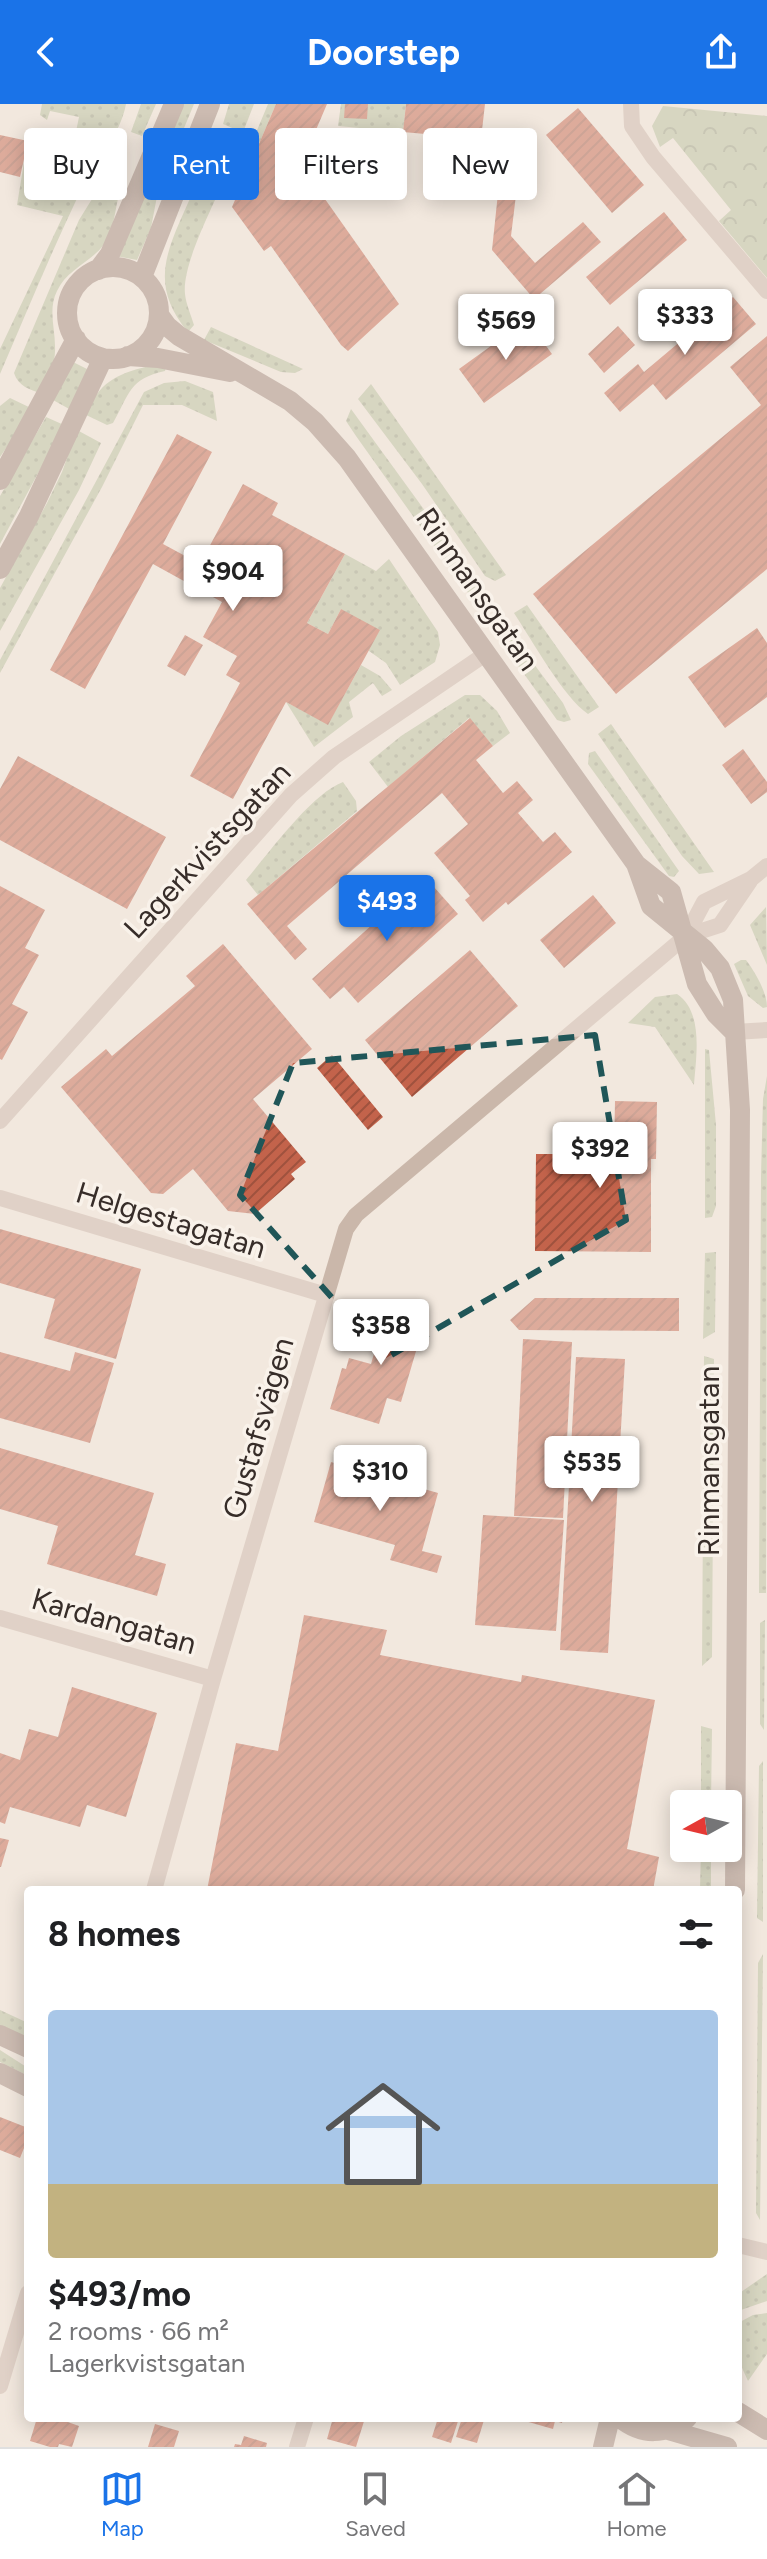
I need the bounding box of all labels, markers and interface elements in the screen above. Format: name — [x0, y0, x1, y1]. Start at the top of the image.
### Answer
icon: back — [24, 30, 68, 74]
icon: share — [699, 30, 743, 74]
text: Doorstep — [307, 31, 460, 74]
chip: Buy — [24, 128, 127, 200]
chip: Rent — [143, 128, 259, 200]
chip: Filters — [275, 128, 407, 200]
chip: New — [423, 128, 537, 200]
pin: $333 — [638, 289, 732, 357]
pin: $569 — [459, 294, 553, 362]
text: $333 — [656, 299, 714, 331]
text: $569 — [476, 304, 536, 336]
street label: Rinmansgatan — [408, 500, 548, 678]
pin: $904 — [186, 545, 280, 613]
text: $904 — [202, 555, 264, 587]
street label: Lagerkvistsgatan — [116, 754, 298, 946]
pin: $493 — [340, 875, 434, 943]
text: $493 — [357, 885, 417, 917]
pin: $392 — [553, 1122, 647, 1190]
text: $392 — [571, 1132, 630, 1164]
street label: Helgestagatan — [72, 1174, 270, 1266]
pin: $358 — [334, 1299, 428, 1367]
text: $358 — [351, 1309, 411, 1341]
street label: Gustafsvägen — [214, 1333, 302, 1523]
street label: Rinmansgatan — [690, 1366, 727, 1556]
pin: $535 — [545, 1436, 639, 1504]
pin: $310 — [333, 1445, 427, 1513]
text: $535 — [562, 1446, 622, 1478]
text: $310 — [352, 1455, 408, 1487]
street label: Kardangatan — [28, 1580, 200, 1662]
north arrow — [670, 1790, 742, 1862]
map controls — [670, 1790, 742, 1862]
icon: filters — [674, 1912, 718, 1956]
text: 8 homes — [48, 1914, 180, 1955]
icon: home — [311, 2062, 455, 2206]
text: $493/mo — [48, 2274, 191, 2315]
text: 2 rooms · 66 m² — [48, 2315, 229, 2347]
text: Lagerkvistsgatan — [48, 2347, 245, 2379]
tab: Map — [100, 2467, 144, 2542]
tab: Saved — [345, 2467, 406, 2542]
tab: Home — [607, 2467, 667, 2542]

